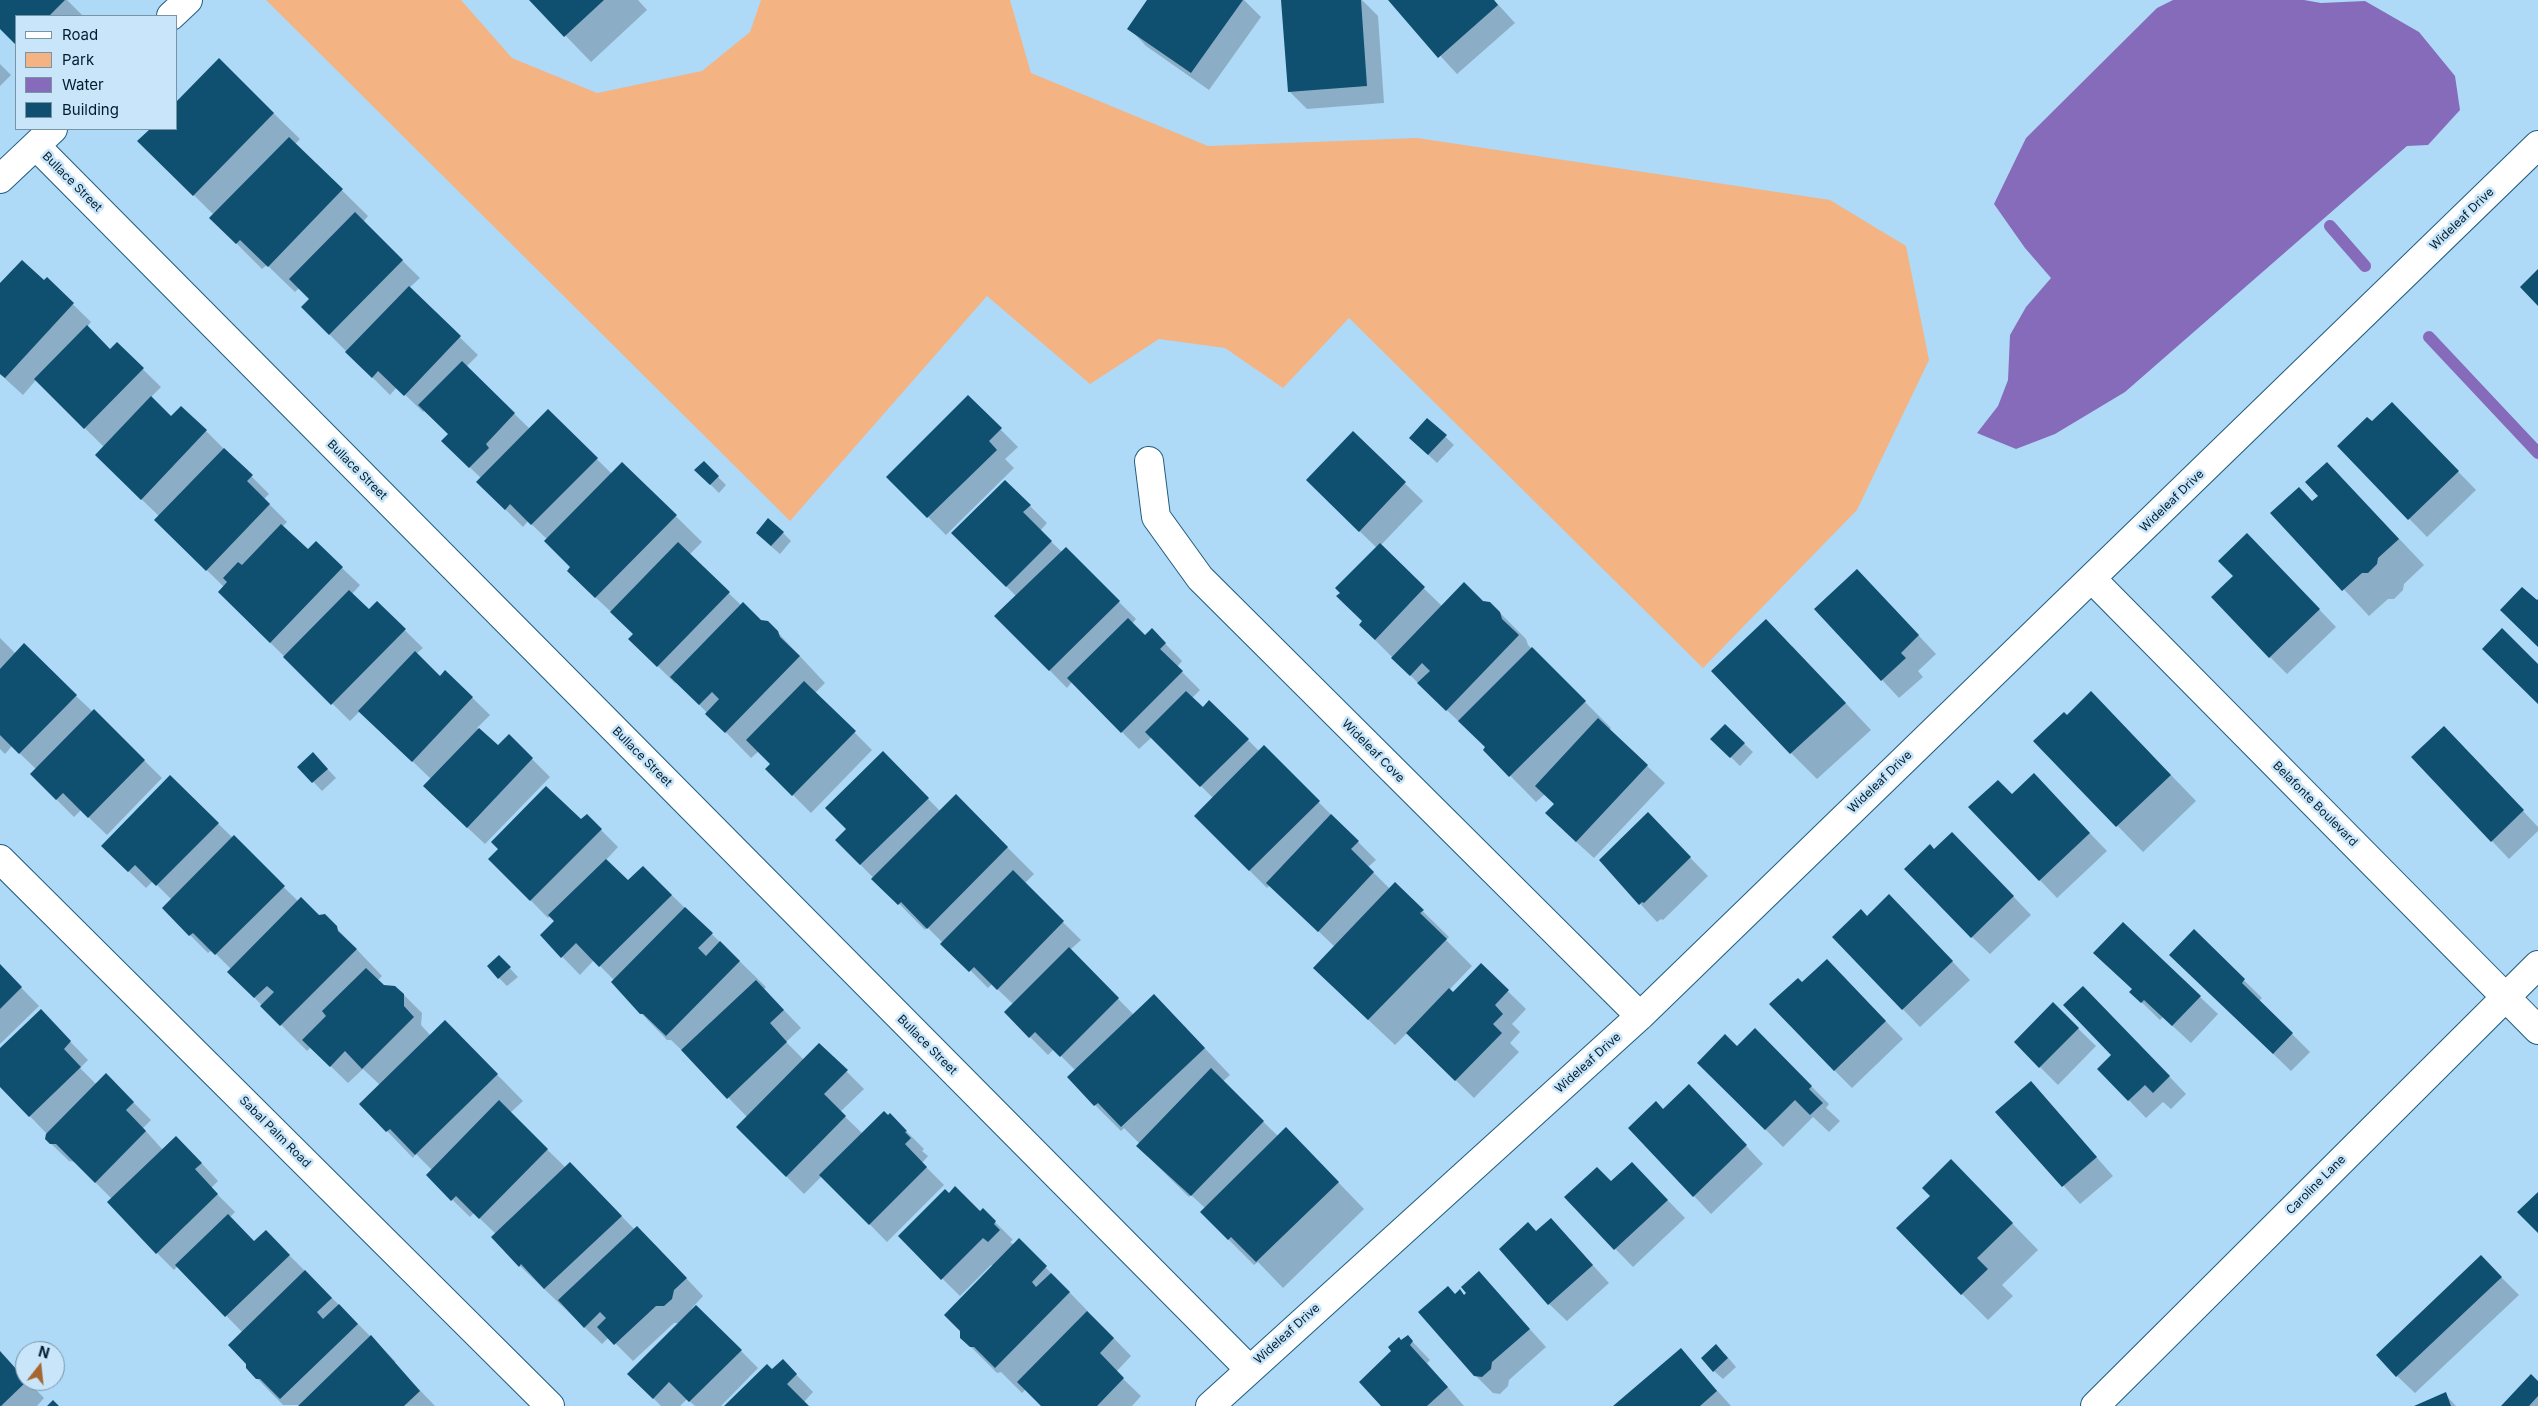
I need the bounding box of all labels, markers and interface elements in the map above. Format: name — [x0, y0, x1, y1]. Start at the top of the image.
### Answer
legend — [15, 15, 178, 130]
text: Road — [62, 25, 98, 44]
text: Park — [62, 50, 94, 69]
text: Water — [62, 75, 104, 94]
text: Building — [62, 100, 119, 119]
street label: Bullace Street — [39, 149, 105, 215]
street label: Wideleaf Drive — [2427, 185, 2497, 253]
street label: Bullace Street — [324, 437, 390, 503]
street label: Wideleaf Drive — [2137, 467, 2207, 535]
street label: Wideleaf Cove — [1339, 717, 1407, 785]
street label: Bullace Street — [609, 724, 675, 790]
street label: Wideleaf Drive — [1845, 748, 1915, 816]
street label: Belafonte Boulevard — [2270, 759, 2360, 849]
street label: Bullace Street — [894, 1012, 960, 1078]
street label: Wideleaf Drive — [1552, 1030, 1624, 1096]
street label: Sabal Palm Road — [236, 1093, 314, 1171]
street label: Caroline Lane — [2283, 1152, 2349, 1218]
street label: Wideleaf Drive — [1251, 1301, 1323, 1367]
north arrow — [15, 1341, 65, 1391]
text: N — [37, 1342, 51, 1362]

